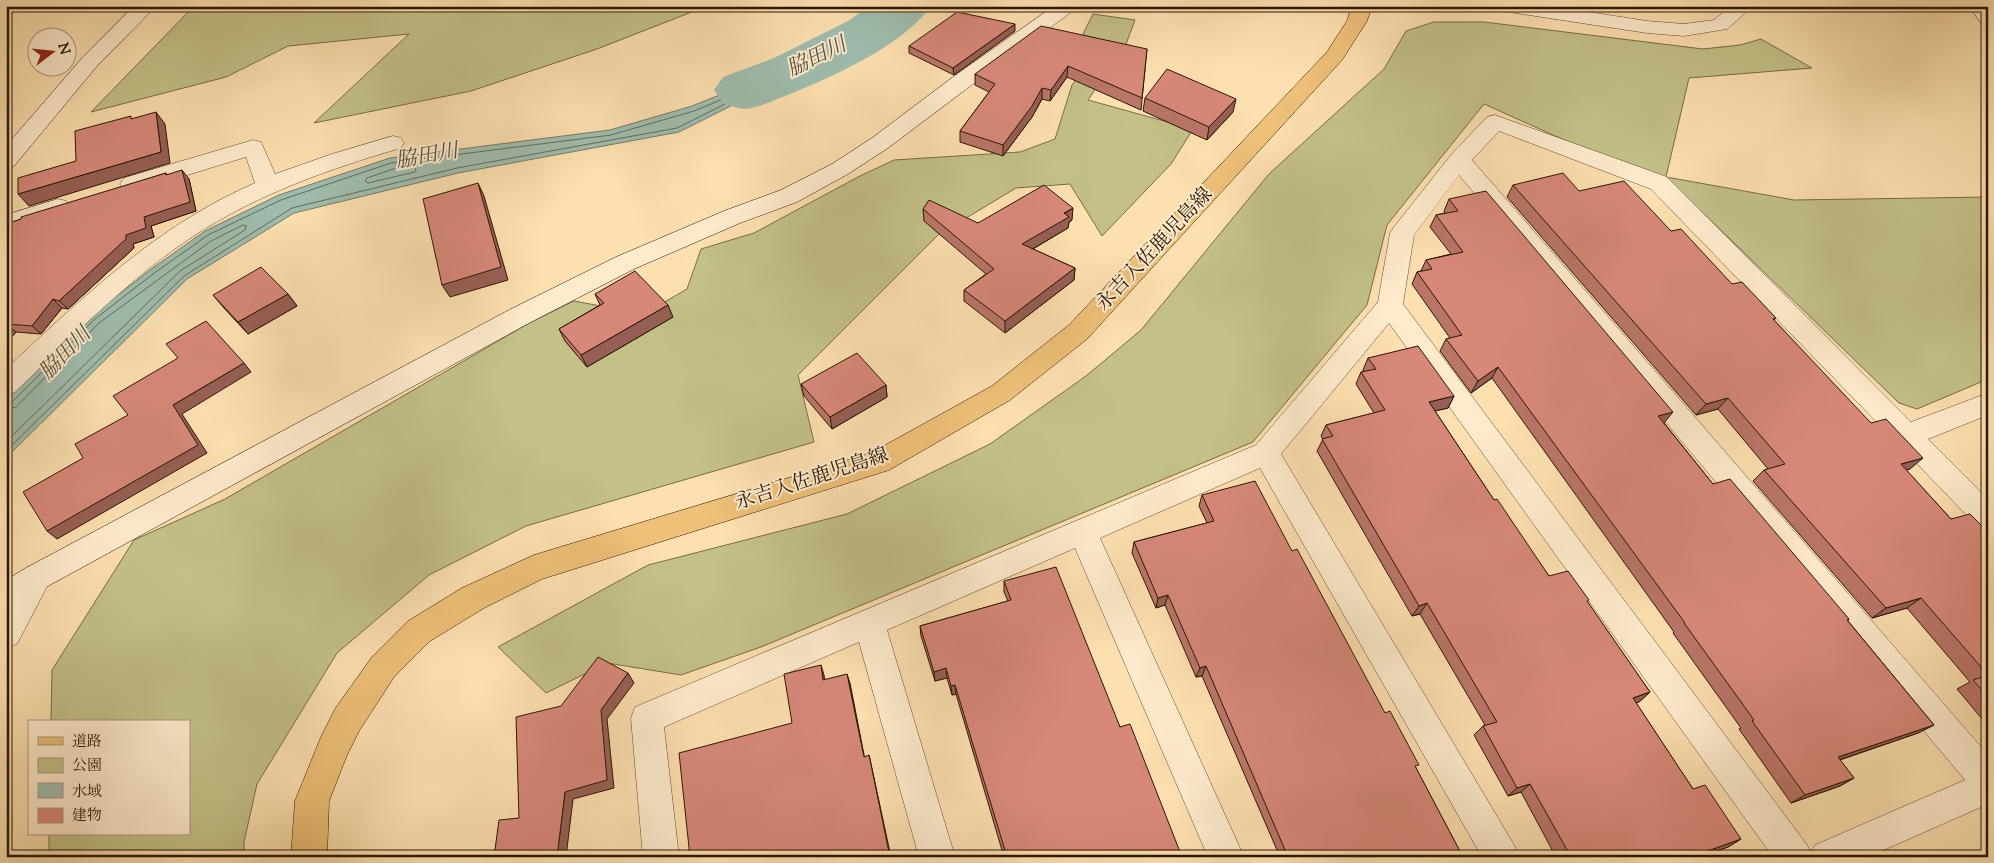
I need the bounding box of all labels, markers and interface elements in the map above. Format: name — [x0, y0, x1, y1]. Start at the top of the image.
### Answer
north arrow — [28, 28, 78, 78]
water label: 脇田川 — [782, 30, 854, 85]
text: N — [51, 41, 74, 57]
water label: 脇田川 — [393, 136, 463, 177]
street label: 永吉入佐鹿児島線 — [1090, 182, 1220, 318]
water label: 脇田川 — [33, 319, 100, 387]
street label: 永吉入佐鹿児島線 — [731, 441, 893, 519]
legend — [28, 720, 190, 836]
text: 道路 — [72, 732, 102, 753]
text: 公園 — [72, 756, 102, 777]
text: 水域 — [72, 782, 102, 803]
text: 建物 — [72, 806, 102, 827]

